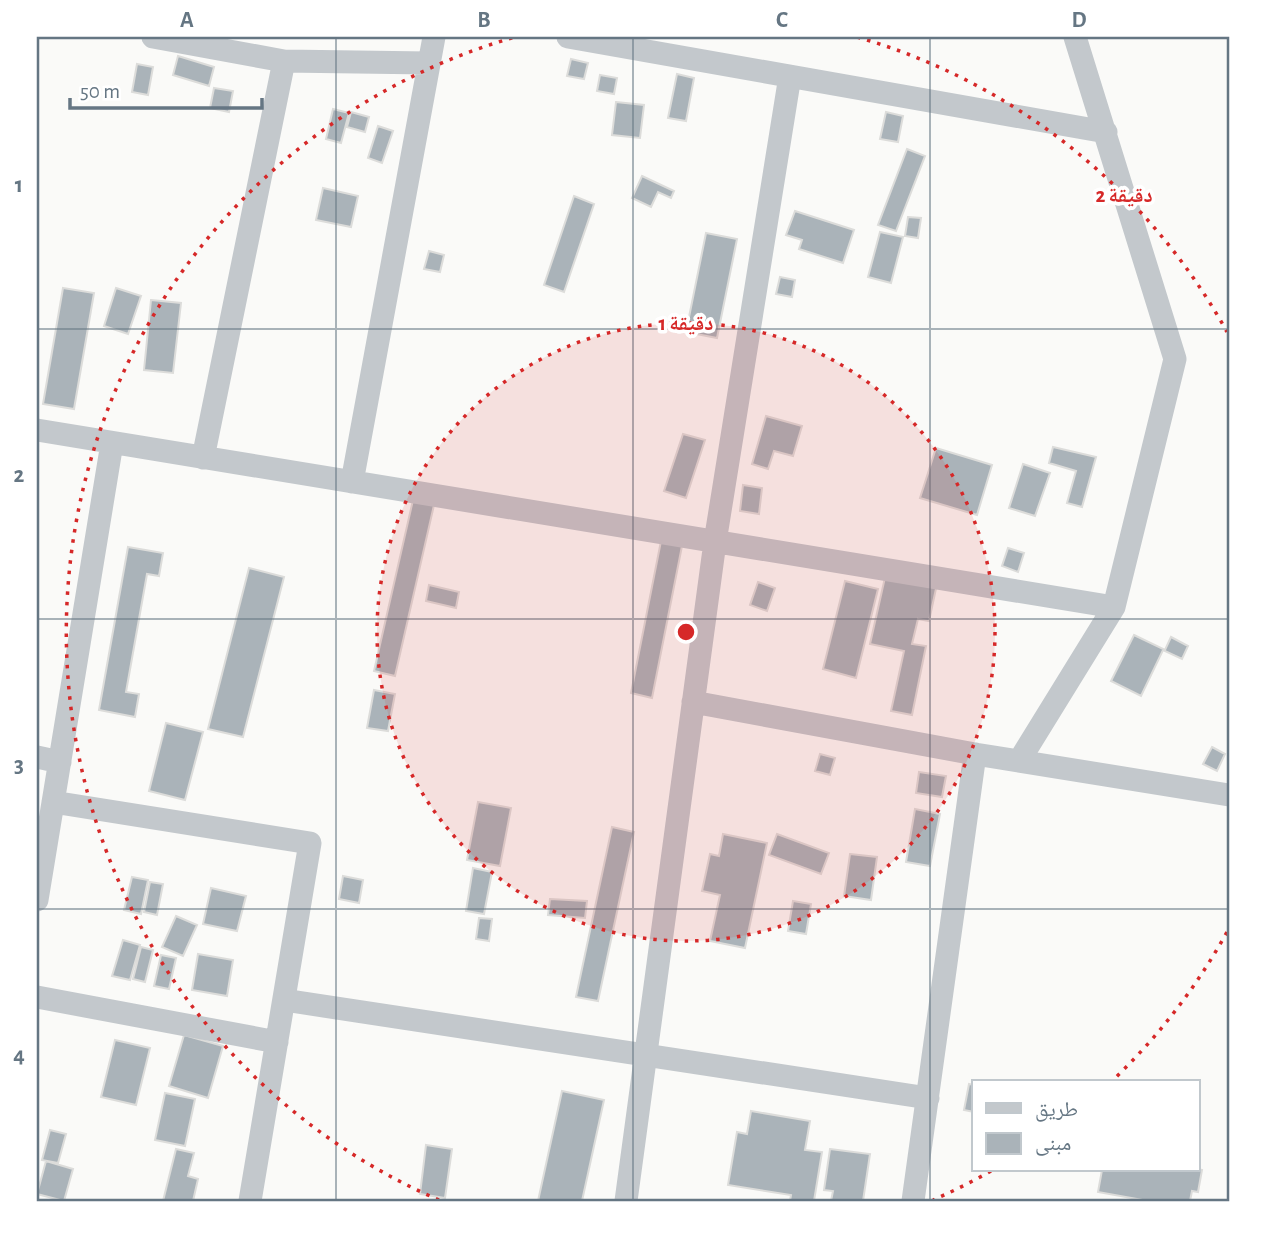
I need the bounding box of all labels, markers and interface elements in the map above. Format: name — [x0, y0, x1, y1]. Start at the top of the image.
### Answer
text: A — [180, 9, 194, 32]
text: B — [477, 9, 491, 32]
text: C — [776, 9, 788, 32]
text: D — [1071, 9, 1087, 32]
scale bar — [70, 66, 262, 110]
text: 50 m — [80, 81, 120, 102]
text: 1 — [15, 174, 23, 197]
text: 2 دقيقة — [1095, 185, 1153, 207]
text: 1 دقيقة — [659, 313, 713, 335]
text: 2 — [14, 464, 25, 487]
centre of rings — [674, 620, 698, 644]
text: 3 — [14, 754, 24, 777]
text: 4 — [13, 1044, 25, 1067]
legend — [972, 1080, 1200, 1172]
text: طريق — [1035, 1099, 1078, 1122]
text: مبنى — [1035, 1133, 1071, 1156]

